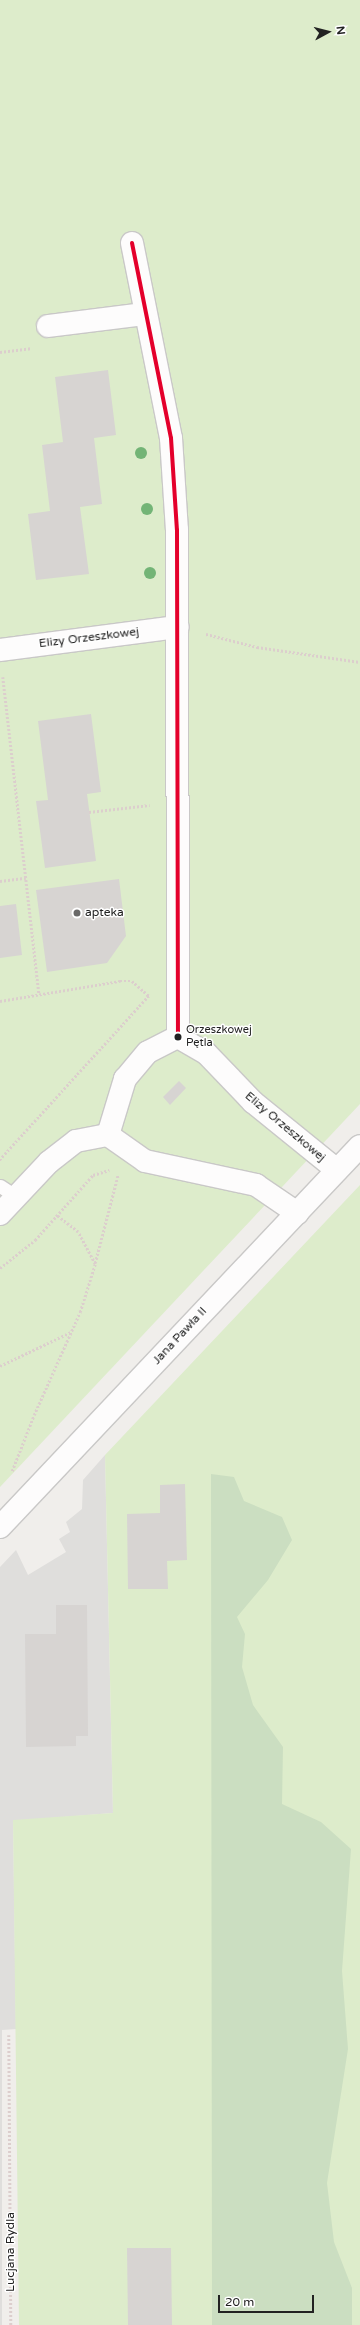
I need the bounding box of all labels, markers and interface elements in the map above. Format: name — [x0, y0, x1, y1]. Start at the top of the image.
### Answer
north arrow — [308, 12, 348, 52]
text: N — [333, 25, 347, 36]
street label: Elizy Orzeszkowej — [38, 625, 140, 651]
place label: apteka — [85, 906, 124, 920]
marker: apteka — [72, 908, 82, 918]
place label: Orzeszkowej Pętla — [186, 1024, 252, 1050]
marker: Orzeszkowej Pętla — [173, 1032, 183, 1042]
street label: Elizy Orzeszkowej — [242, 1089, 328, 1165]
street label: Jana Pawła II — [150, 1304, 210, 1368]
street label: Lucjana Rydla — [4, 2212, 18, 2292]
scale bar — [220, 2287, 316, 2313]
text: 20 m — [225, 2295, 254, 2309]

